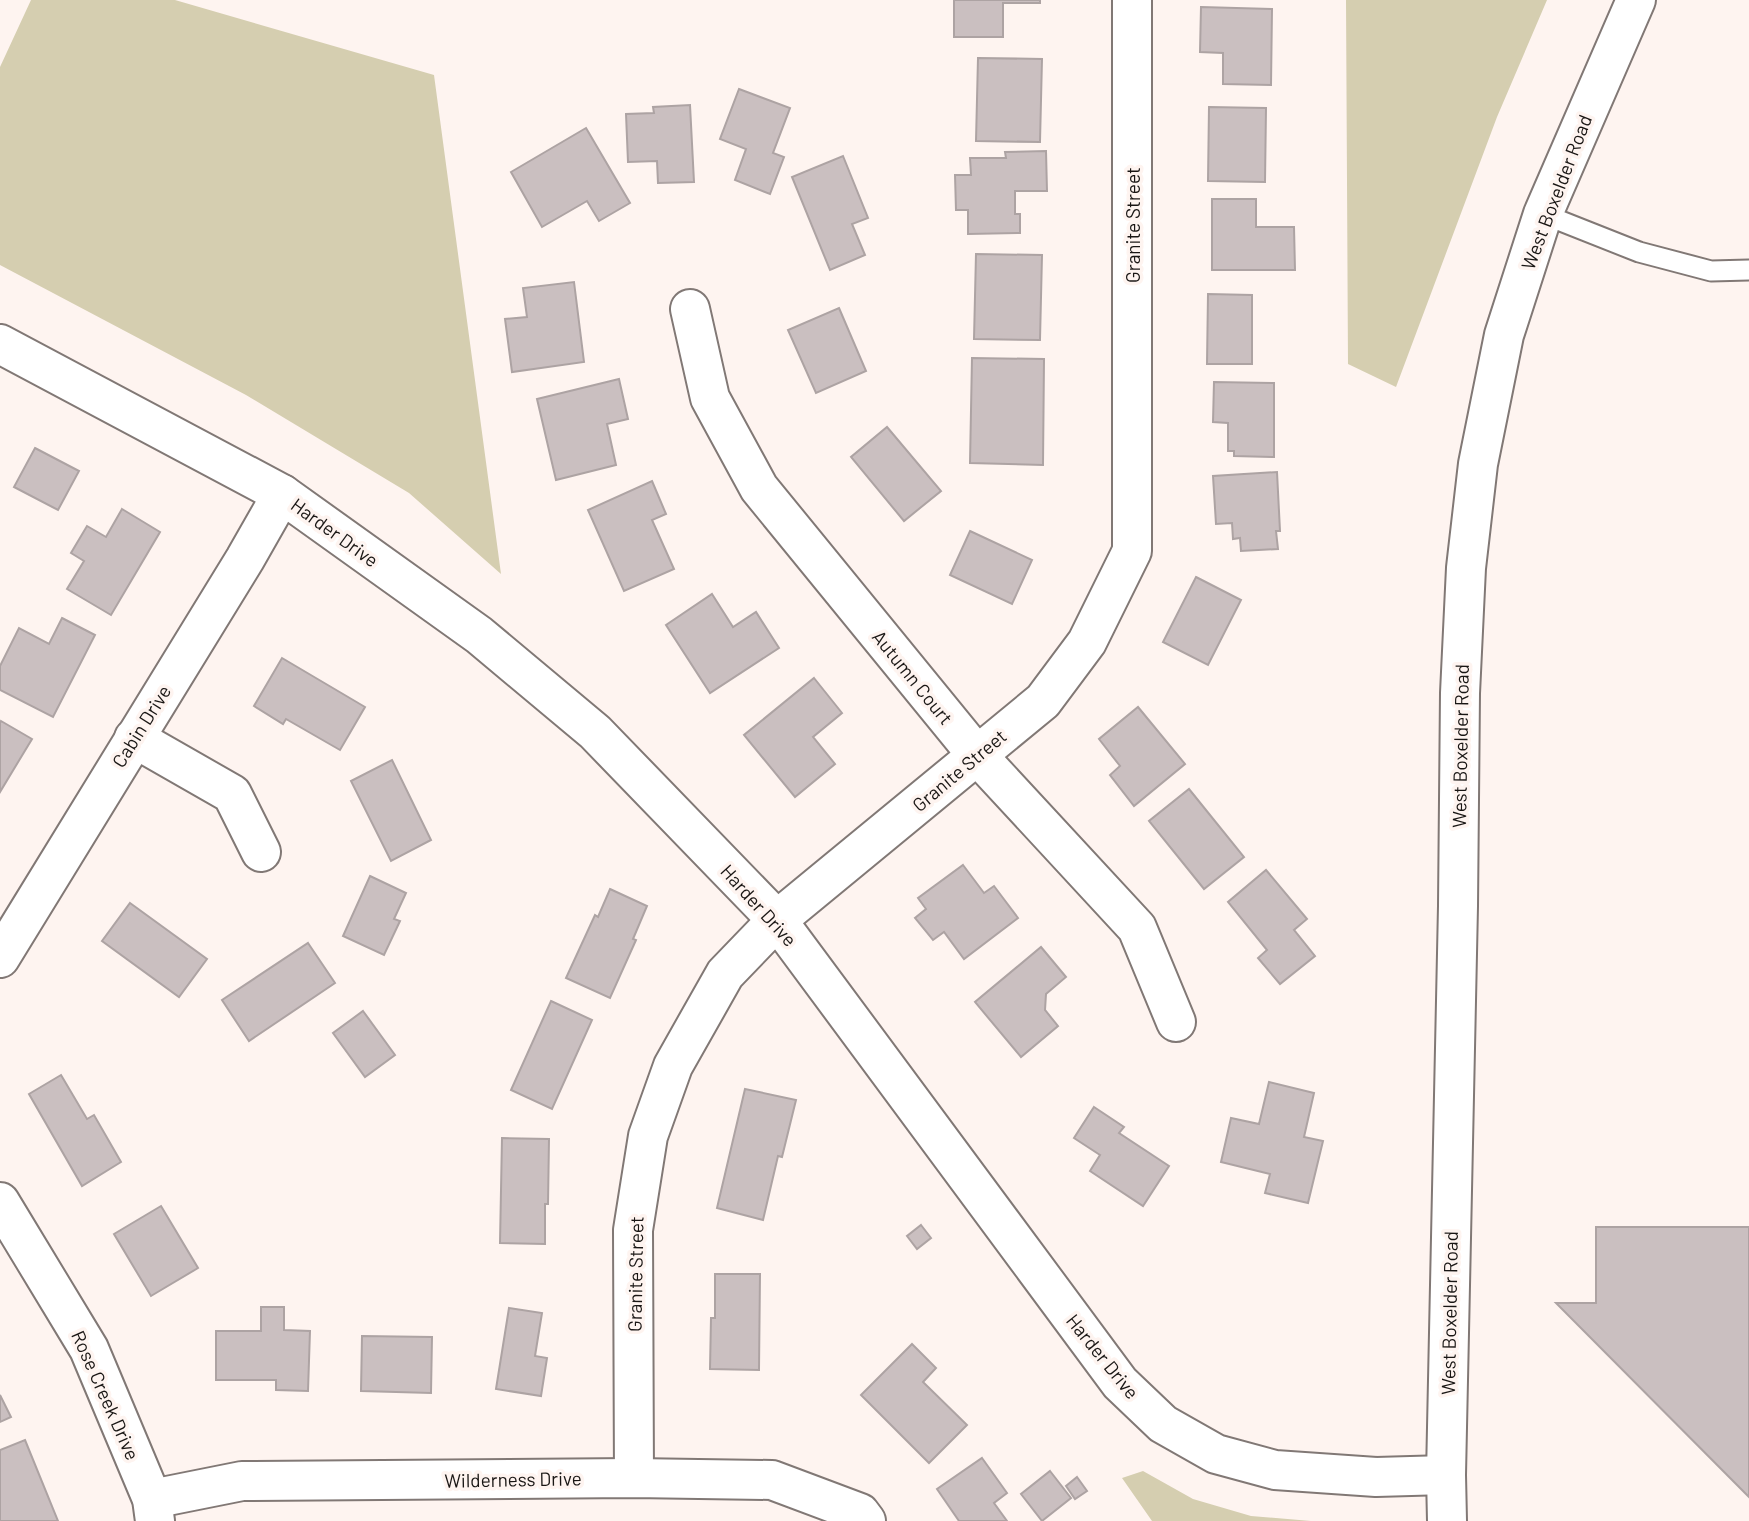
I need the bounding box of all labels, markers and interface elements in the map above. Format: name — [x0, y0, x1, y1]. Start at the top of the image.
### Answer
street label: West Boxelder Road — [1516, 111, 1596, 273]
street label: Granite Street — [1121, 167, 1144, 283]
street label: Harder Drive — [287, 493, 383, 571]
street label: Autumn Court — [868, 625, 958, 729]
street label: West Boxelder Road — [1447, 664, 1473, 828]
street label: Cabin Drive — [107, 681, 175, 771]
street label: Granite Street — [907, 724, 1011, 816]
street label: Harder Drive — [716, 859, 802, 951]
street label: Granite Street — [622, 1216, 648, 1332]
street label: West Boxelder Road — [1436, 1231, 1462, 1395]
street label: Harder Drive — [1062, 1309, 1144, 1403]
street label: Rose Creek Drive — [67, 1327, 145, 1463]
street label: Wilderness Drive — [444, 1466, 582, 1492]

